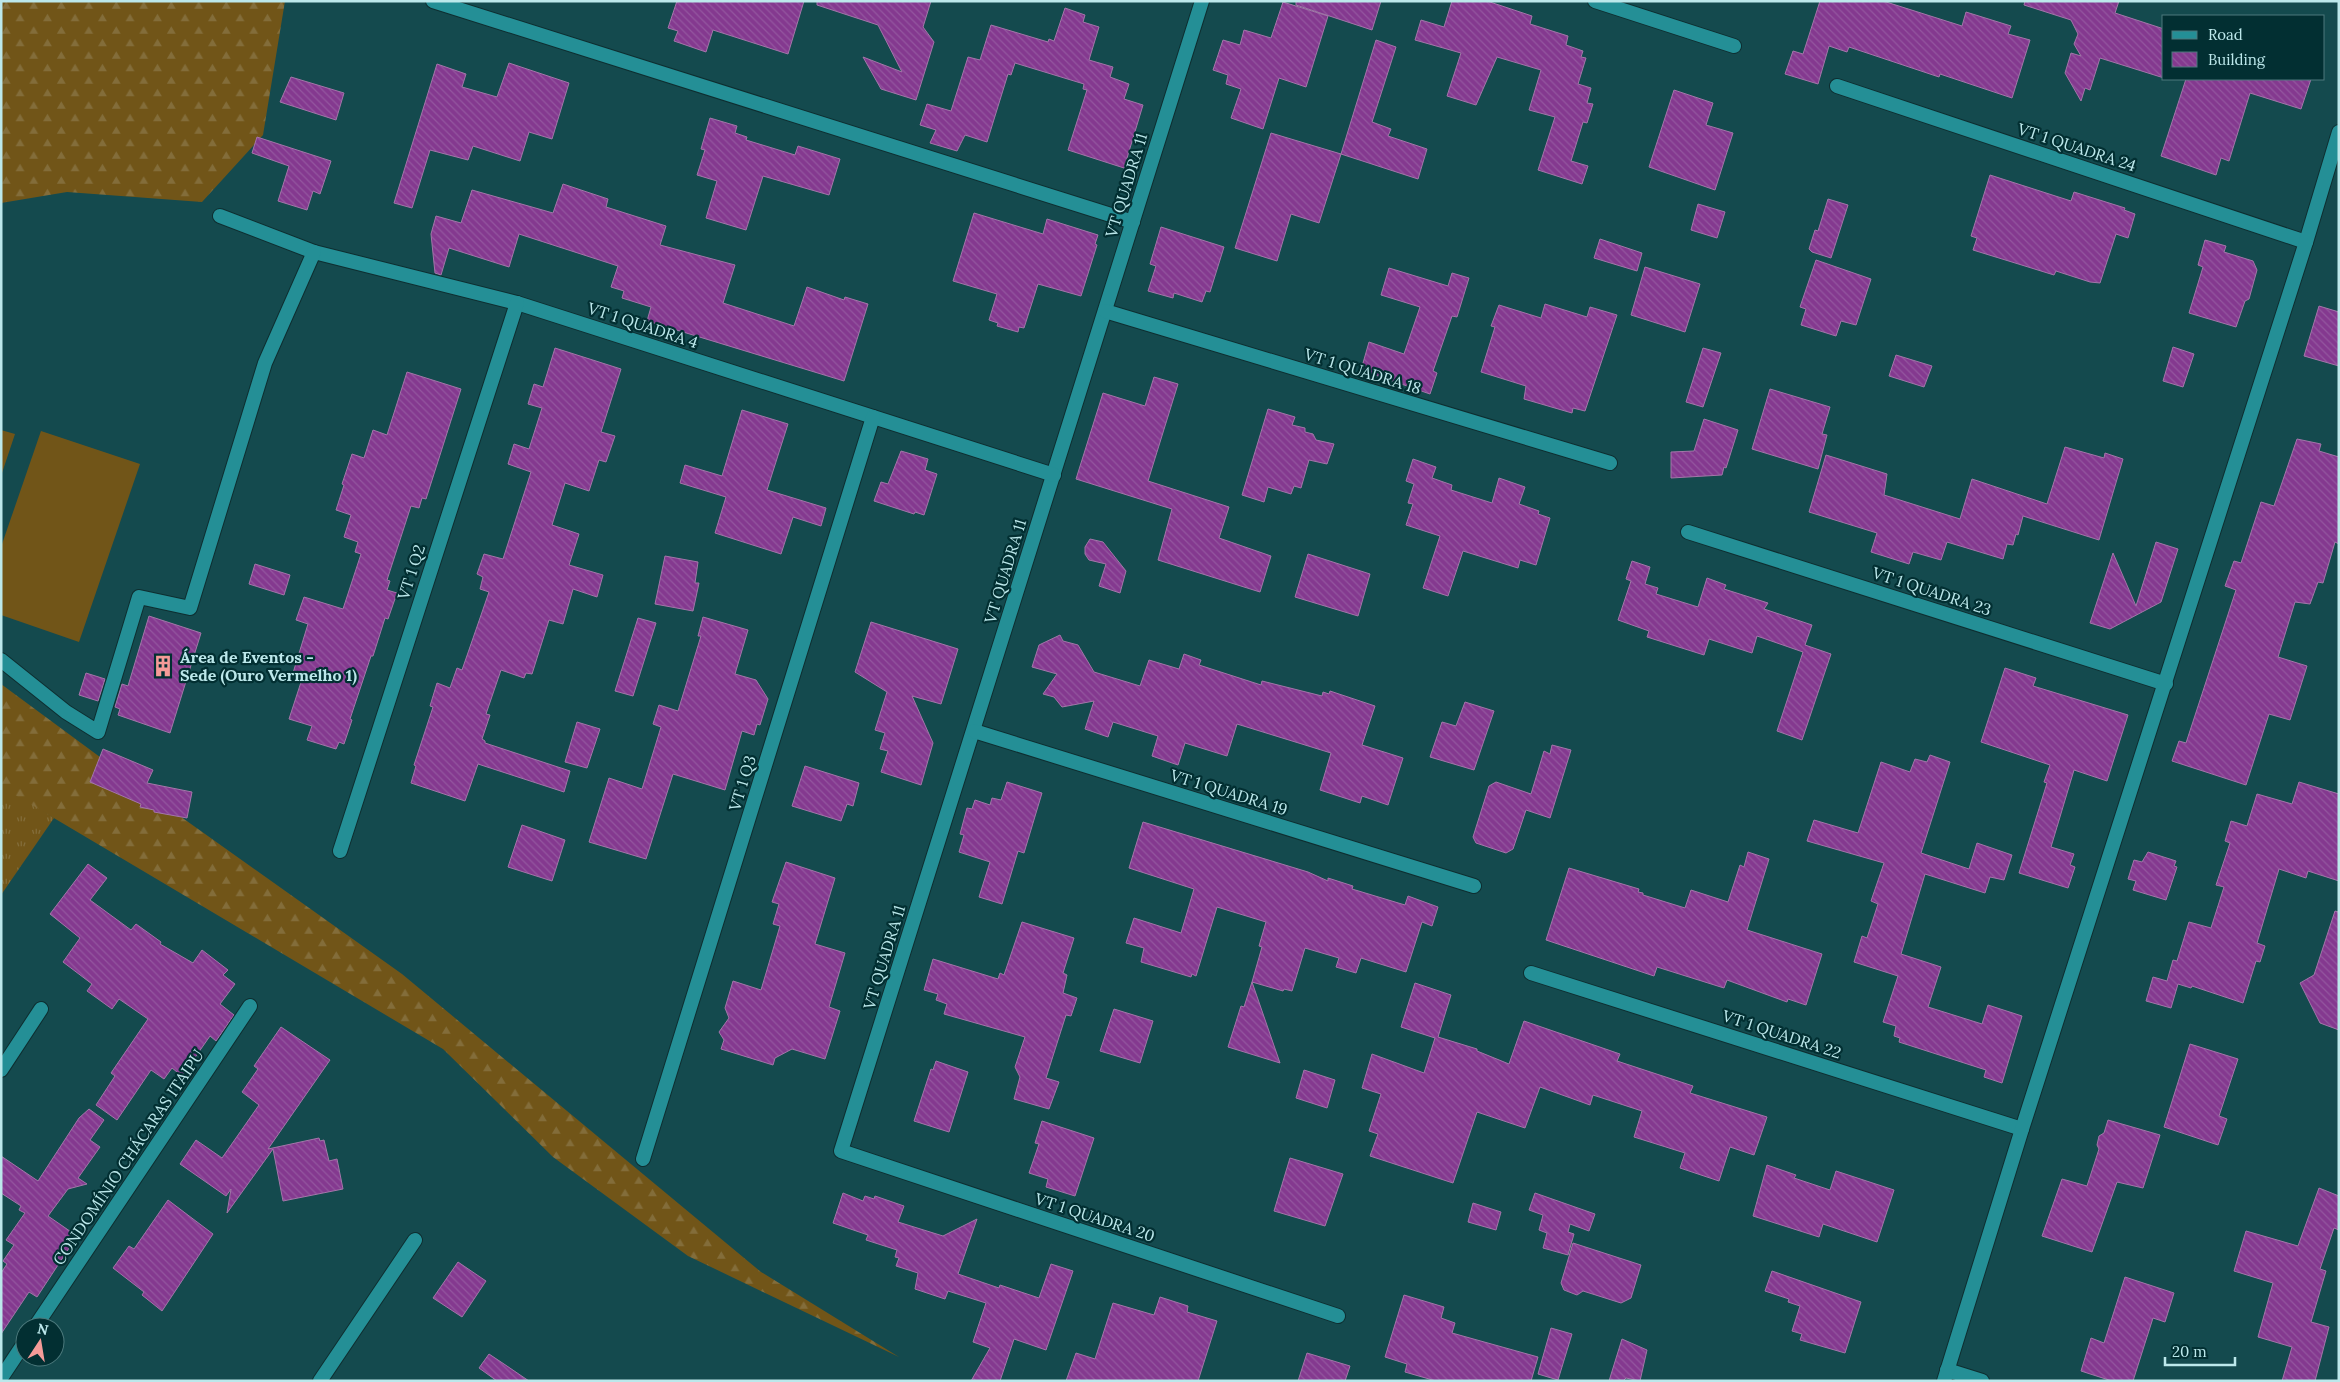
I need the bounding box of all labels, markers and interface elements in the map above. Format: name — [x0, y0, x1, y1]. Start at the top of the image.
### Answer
legend — [2162, 15, 2325, 80]
text: Road — [2208, 25, 2243, 44]
text: Building — [2208, 50, 2266, 69]
street label: VT 1 QUADRA 24 — [2014, 118, 2139, 176]
street label: VT QUADRA 11 — [1100, 130, 1151, 241]
street label: VT 1 QUADRA 4 — [584, 297, 701, 352]
street label: VT 1 QUADRA 18 — [1301, 343, 1424, 398]
street label: VT QUADRA 11 — [979, 516, 1030, 627]
street label: VT 1 Q2 — [392, 542, 429, 603]
street label: VT 1 QUADRA 23 — [1869, 562, 1994, 620]
place label: Área de Eventos - Sede (Ouro Vermelho 1) — [180, 647, 357, 686]
building icon: Área de Eventos - Sede (Ouro Vermelho 1) — [150, 653, 176, 679]
street label: VT 1 Q3 — [724, 753, 760, 814]
street label: VT 1 QUADRA 19 — [1167, 764, 1290, 819]
street label: VT QUADRA 11 — [858, 902, 909, 1013]
street label: VT 1 QUADRA 22 — [1719, 1005, 1844, 1063]
street label: CONDOMÍNIO CHÁCARAS ITAIPU — [48, 1045, 208, 1269]
street label: VT 1 QUADRA 20 — [1032, 1188, 1158, 1246]
north arrow — [15, 1317, 65, 1367]
text: N — [36, 1319, 50, 1339]
scale bar — [2165, 1334, 2235, 1366]
text: 20 m — [2172, 1342, 2207, 1361]

